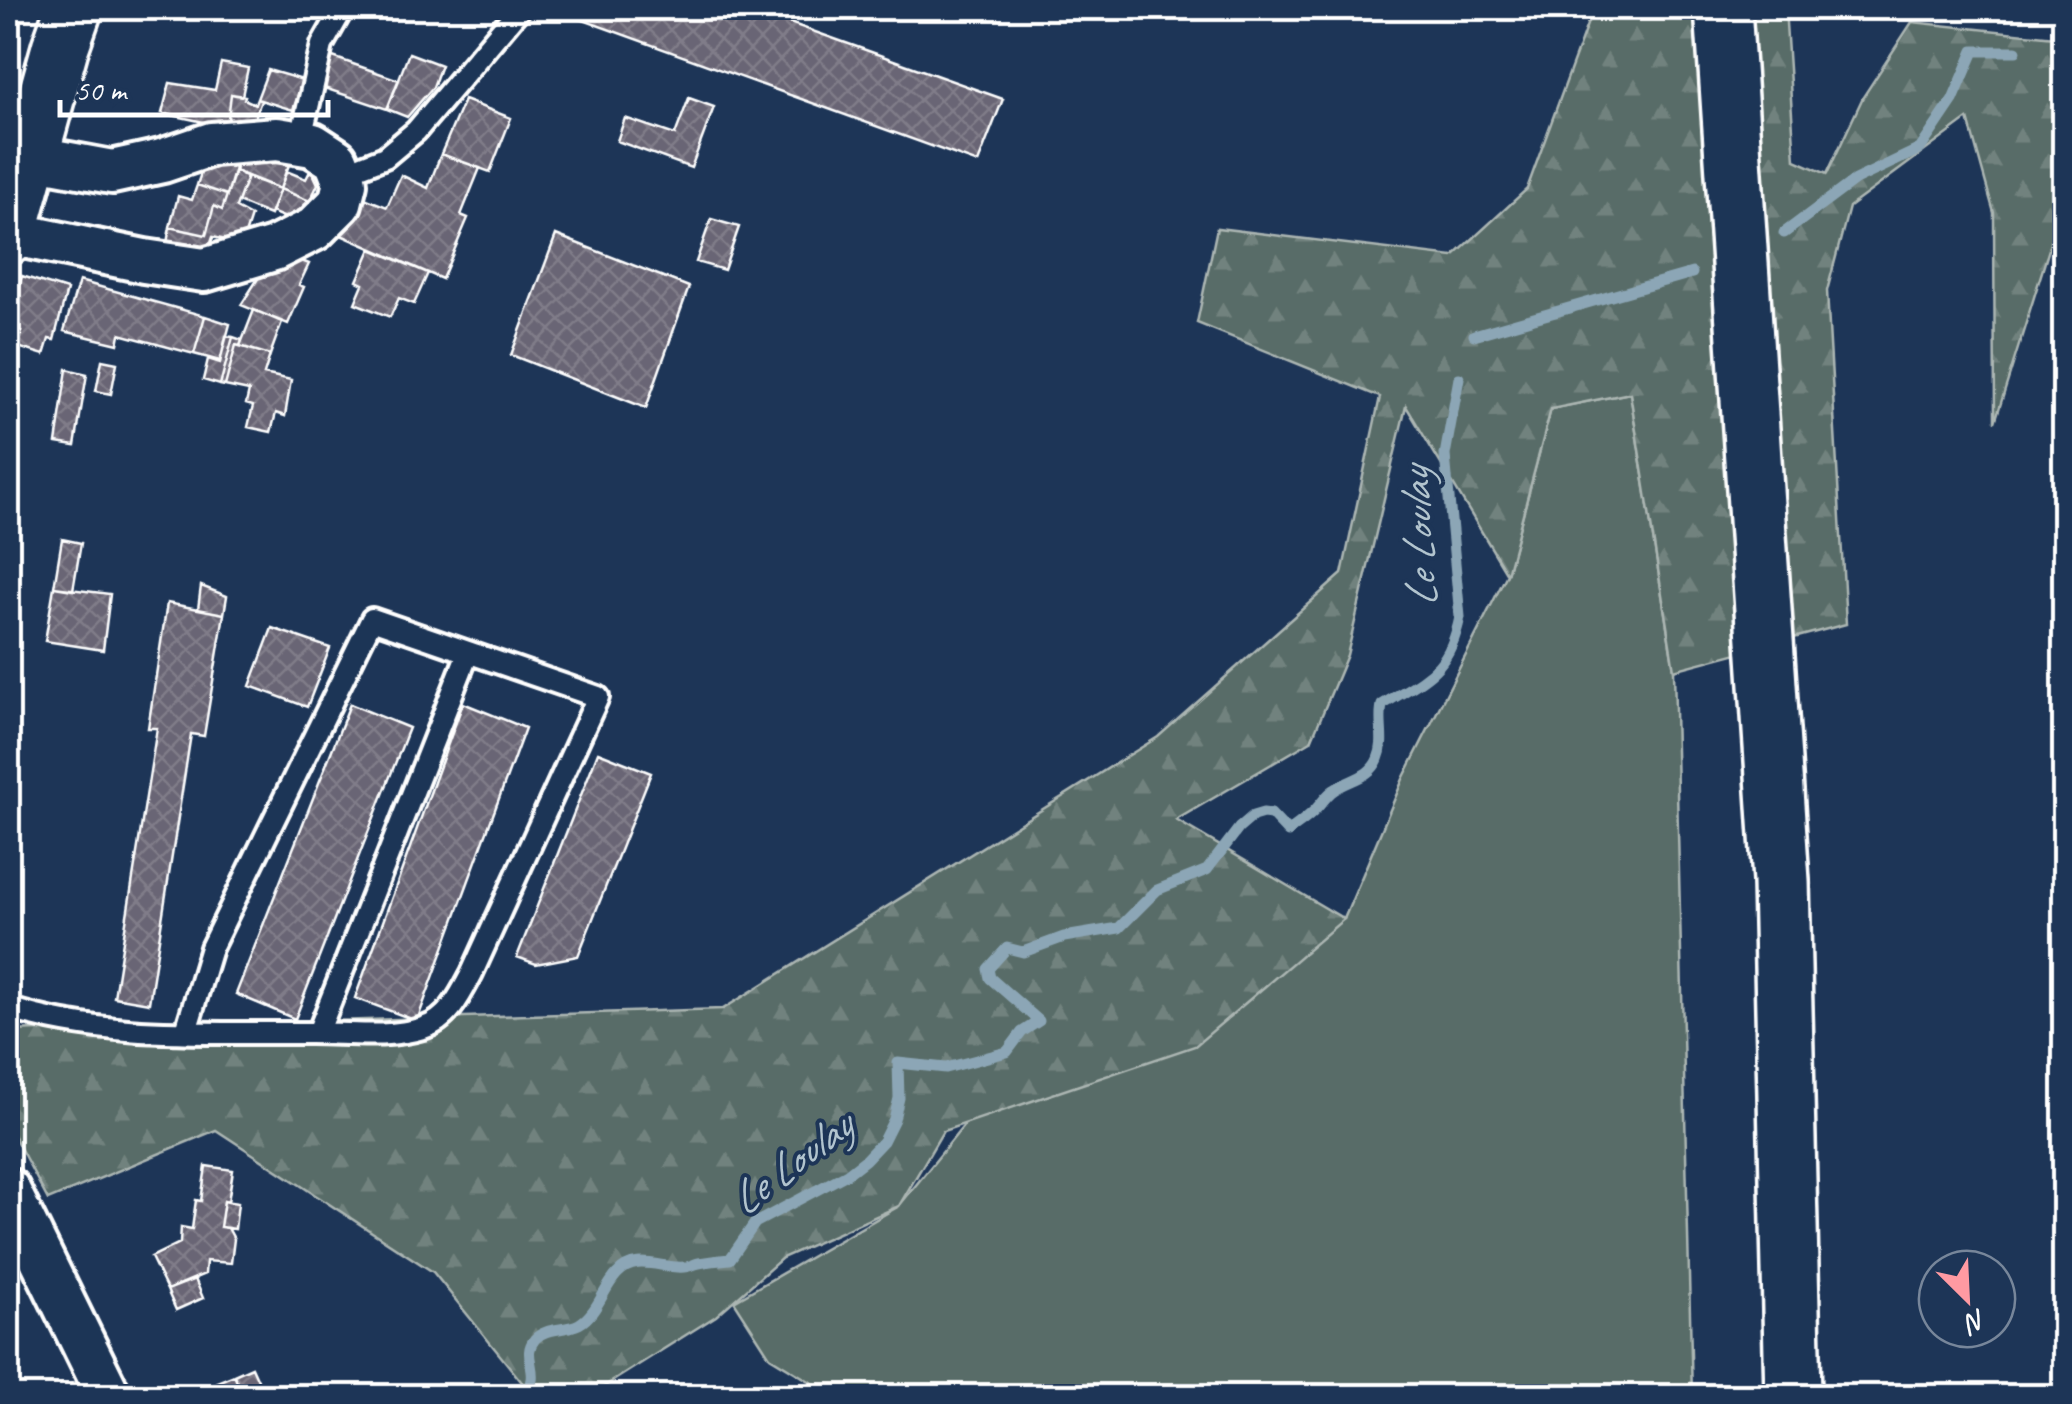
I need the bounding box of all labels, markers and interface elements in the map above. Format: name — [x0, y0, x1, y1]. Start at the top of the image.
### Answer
scale bar — [60, 55, 328, 117]
text: 50 m — [75, 71, 128, 109]
water label: Le Loulay — [1386, 460, 1451, 609]
water label: Le Loulay — [718, 1095, 869, 1228]
north arrow — [1917, 1249, 2017, 1349]
text: N — [1958, 1302, 1992, 1343]

